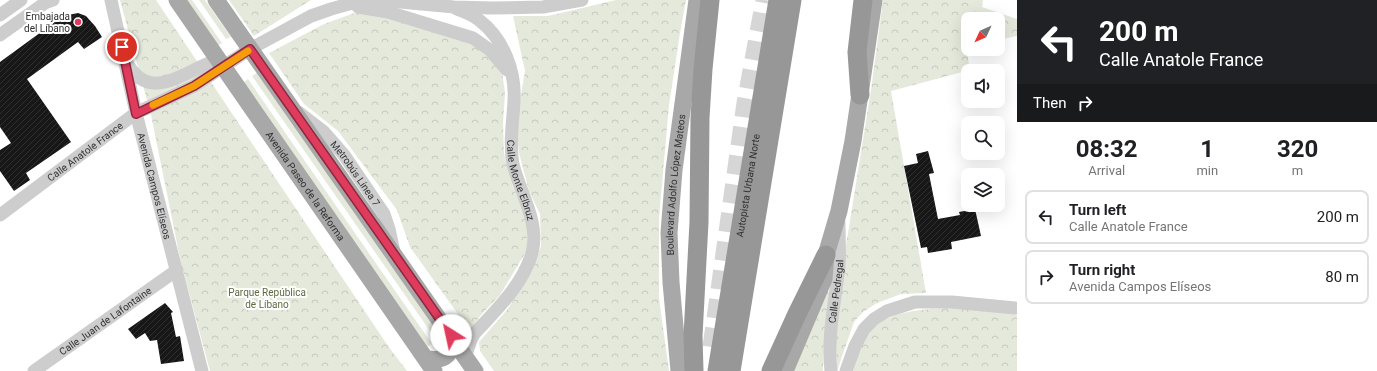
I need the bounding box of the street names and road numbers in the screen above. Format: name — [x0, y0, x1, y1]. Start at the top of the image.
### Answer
street label: Boulevard Adolfo López Mateos — [663, 113, 687, 256]
street label: Calle Anatole France — [45, 120, 125, 183]
street label: Avenida Paseo de la Reforma — [264, 129, 347, 243]
street label: Avenida Campos Elíseos — [136, 131, 174, 240]
street label: Autopista Urbana Norte — [734, 133, 761, 238]
street label: Metrobús Línea 7 — [329, 139, 383, 208]
street label: Calle Monte Elbruz — [506, 140, 537, 221]
street label: Calle Pedregal — [826, 260, 845, 324]
street label: Calle Juan de Lafontaine — [57, 285, 153, 357]

